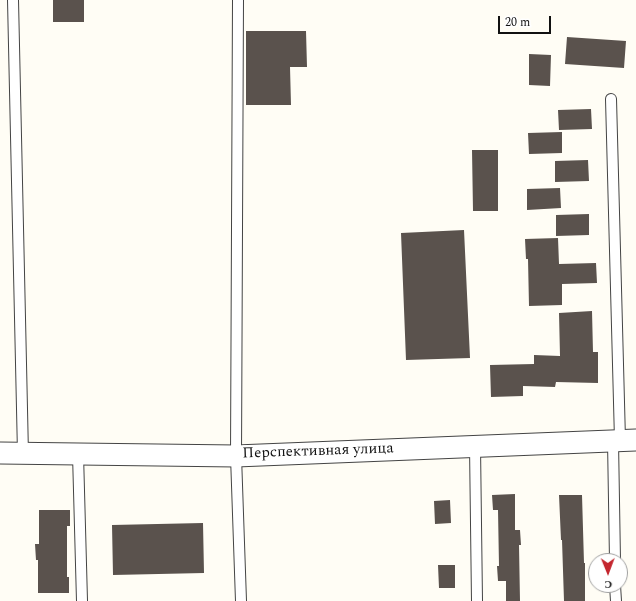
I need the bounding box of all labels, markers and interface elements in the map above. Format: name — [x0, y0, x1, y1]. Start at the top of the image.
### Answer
scale bar — [500, 8, 553, 34]
text: 20 m — [505, 13, 530, 32]
street label: Перспективная улица — [242, 440, 394, 464]
north arrow — [588, 553, 628, 593]
text: С — [604, 576, 612, 593]

